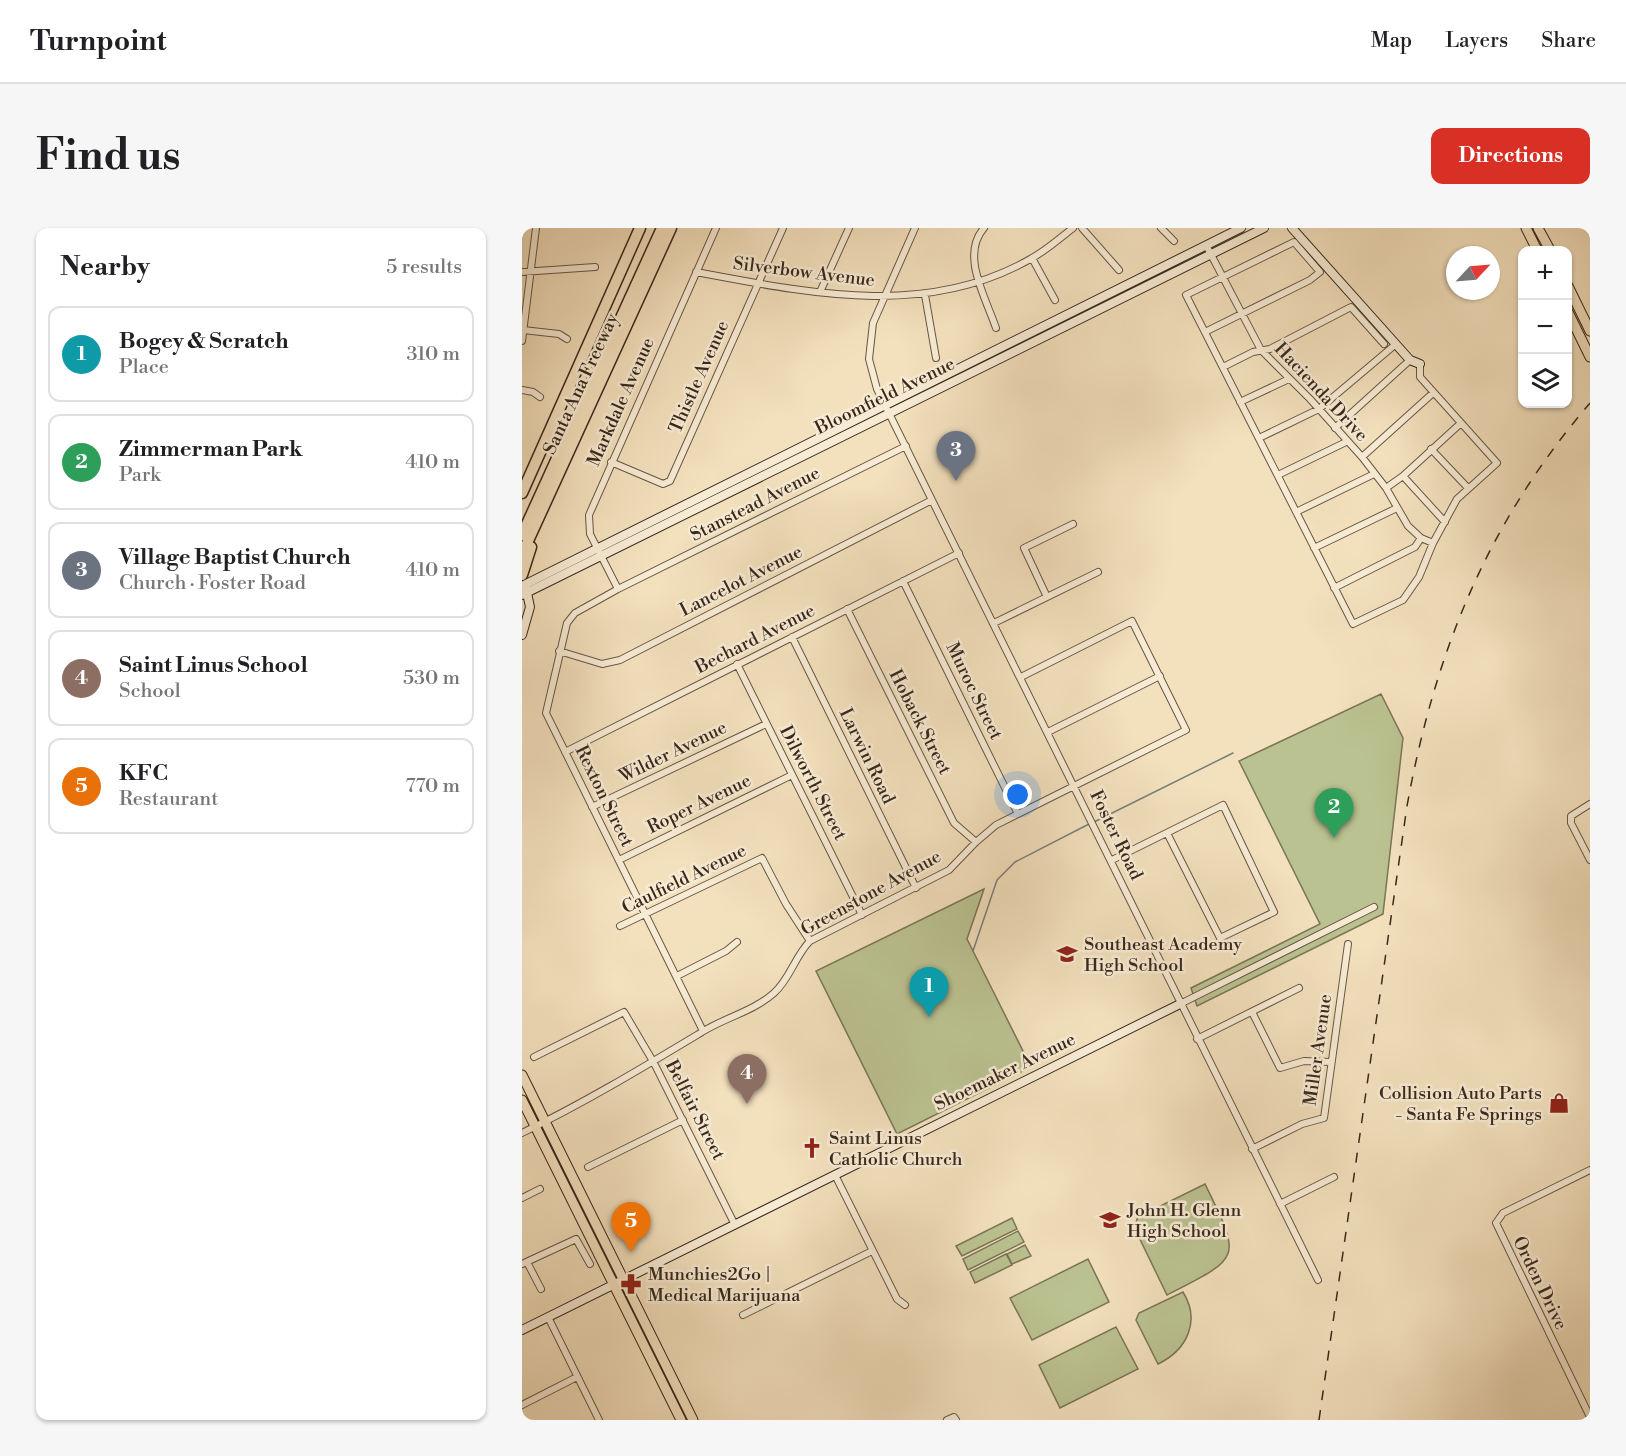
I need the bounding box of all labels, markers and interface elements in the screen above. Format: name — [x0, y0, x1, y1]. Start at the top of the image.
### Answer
text: Turnpoint — [30, 24, 166, 59]
text: Map — [1371, 28, 1412, 54]
text: Layers — [1445, 28, 1508, 54]
text: Share — [1541, 28, 1596, 54]
button: Directions — [1431, 128, 1590, 184]
text: Find us — [36, 130, 180, 183]
north arrow — [1446, 246, 1500, 300]
map controls — [1518, 246, 1572, 408]
button: + — [1518, 246, 1572, 300]
text: Nearby — [60, 251, 150, 283]
street label: Silverbow Avenue — [732, 252, 876, 292]
text: 5 results — [386, 255, 462, 280]
button: − — [1518, 300, 1572, 354]
street label: Santa Ana Freeway — [538, 310, 624, 458]
street label: Thistle Avenue — [664, 317, 734, 437]
text: Bogey & Scratch — [119, 328, 289, 355]
street label: Markdale Avenue — [582, 334, 660, 470]
street label: Hacienda Drive — [1269, 338, 1373, 446]
text: 1 — [77, 342, 86, 367]
text: 310 m — [407, 342, 460, 367]
street label: Bloomfield Avenue — [810, 352, 959, 440]
button: layers — [1518, 354, 1572, 408]
text: Place — [119, 355, 169, 380]
pin: 3 — [936, 432, 976, 481]
text: Zimmerman Park — [119, 436, 303, 463]
text: 2 — [75, 450, 88, 475]
text: 410 m — [405, 450, 460, 475]
street label: Stanstead Avenue — [686, 461, 824, 547]
text: Park — [119, 463, 161, 488]
street label: Lancelot Avenue — [676, 540, 806, 622]
text: Village Baptist Church — [119, 544, 351, 571]
text: 3 — [75, 558, 88, 583]
text: 410 m — [405, 558, 460, 583]
text: Church · Foster Road — [119, 571, 306, 596]
street label: Bechard Avenue — [690, 599, 819, 680]
street label: Muroc Street — [941, 639, 1008, 744]
text: Saint Linus School — [119, 652, 308, 679]
text: 4 — [75, 666, 88, 691]
text: 530 m — [403, 666, 460, 691]
street label: Hoback Street — [884, 666, 957, 779]
text: School — [119, 679, 181, 704]
street label: Larwin Road — [834, 704, 900, 808]
street label: Wilder Avenue — [614, 716, 731, 788]
street label: Dilworth Street — [774, 722, 852, 845]
street label: Rexton Street — [570, 742, 639, 851]
text: KFC — [119, 760, 168, 787]
street label: Roper Avenue — [643, 769, 755, 839]
text: 5 — [75, 774, 88, 799]
text: 770 m — [405, 774, 460, 799]
your location — [1003, 780, 1032, 809]
street label: Foster Road — [1084, 786, 1148, 884]
text: Restaurant — [119, 787, 218, 812]
pin: 2 — [1314, 788, 1354, 838]
street label: Caulfield Avenue — [618, 839, 750, 919]
street label: Greenstone Avenue — [797, 845, 945, 941]
place label: Southeast Academy High School — [1084, 933, 1242, 977]
school or university icon: Southeast Academy High School — [1055, 942, 1079, 966]
pin: 1 — [910, 968, 948, 1017]
street label: Miller Avenue — [1299, 993, 1337, 1107]
street label: Shoemaker Avenue — [931, 1028, 1079, 1116]
pin: 4 — [728, 1054, 766, 1104]
street label: Belfair Street — [660, 1055, 730, 1164]
place label: Collision Auto Parts - Santa Fe Springs — [1379, 1082, 1542, 1126]
shop icon: Collision Auto Parts - Santa Fe Springs — [1547, 1091, 1571, 1115]
place label: Saint Linus Catholic Church — [829, 1127, 963, 1171]
church icon: Saint Linus Catholic Church — [800, 1136, 824, 1160]
place label: John H. Glenn High School — [1126, 1199, 1242, 1243]
pin: 5 — [612, 1202, 650, 1252]
school or university icon: John H. Glenn High School — [1098, 1208, 1122, 1232]
street label: Orden Drive — [1507, 1232, 1573, 1334]
place label: Munchies2Go | Medical Marijuana — [648, 1263, 801, 1307]
pharmacy icon: Munchies2Go | Medical Marijuana — [619, 1272, 643, 1296]

